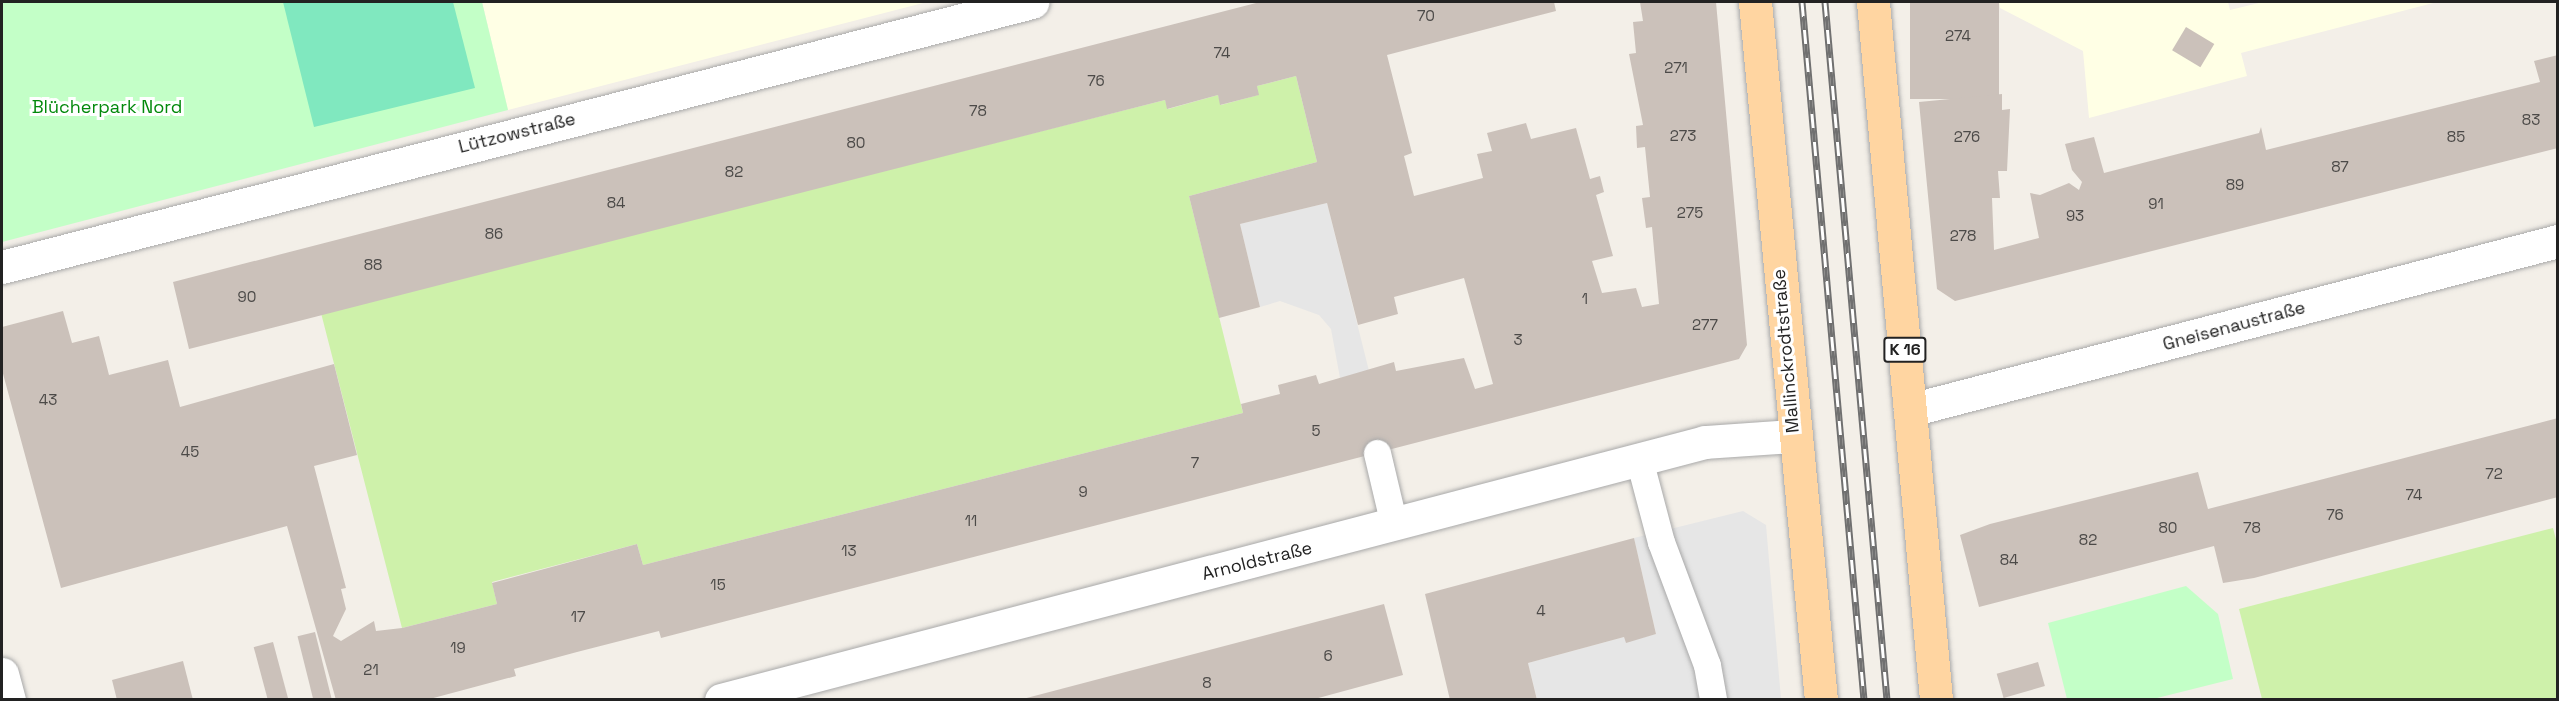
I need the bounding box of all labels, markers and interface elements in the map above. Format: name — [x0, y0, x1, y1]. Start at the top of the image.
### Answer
house number: 70 — [1417, 7, 1435, 25]
house number: 274 — [1945, 27, 1971, 45]
house number: 74 — [1214, 44, 1230, 62]
house number: 271 — [1664, 59, 1688, 77]
house number: 76 — [1087, 72, 1105, 90]
park label: Blücherpark Nord — [32, 96, 182, 118]
house number: 78 — [969, 102, 987, 120]
street label: Lützowstraße — [456, 108, 578, 158]
house number: 83 — [2522, 111, 2540, 129]
house number: 273 — [1670, 127, 1696, 145]
house number: 276 — [1954, 128, 1980, 146]
house number: 85 — [2447, 128, 2465, 146]
house number: 80 — [847, 134, 865, 152]
house number: 87 — [2331, 158, 2349, 176]
house number: 82 — [725, 163, 743, 181]
house number: 89 — [2226, 176, 2244, 194]
house number: 84 — [607, 194, 625, 212]
house number: 91 — [2148, 195, 2164, 213]
house number: 275 — [1677, 204, 1703, 222]
house number: 93 — [2066, 207, 2084, 225]
house number: 86 — [485, 225, 503, 243]
house number: 278 — [1950, 227, 1976, 245]
house number: 88 — [364, 256, 382, 274]
street label: Mallinckrodtstraße — [1768, 268, 1804, 434]
house number: 90 — [238, 288, 256, 306]
house number: 1 — [1582, 290, 1588, 308]
street label: Gneisenaustraße — [2160, 297, 2308, 355]
house number: 277 — [1692, 316, 1718, 334]
house number: 3 — [1513, 331, 1523, 349]
road number: K 16 — [1882, 337, 1928, 363]
house number: 43 — [39, 391, 57, 409]
house number: 5 — [1312, 422, 1320, 440]
house number: 45 — [181, 443, 199, 461]
house number: 7 — [1191, 454, 1199, 472]
house number: 72 — [2485, 465, 2503, 483]
house number: 9 — [1078, 483, 1088, 501]
house number: 74 — [2406, 486, 2422, 504]
house number: 76 — [2326, 506, 2344, 524]
house number: 11 — [965, 512, 977, 530]
house number: 80 — [2159, 519, 2177, 537]
house number: 78 — [2243, 519, 2261, 537]
house number: 82 — [2079, 531, 2097, 549]
street label: Arnoldstraße — [1200, 537, 1314, 585]
house number: 13 — [841, 542, 857, 560]
house number: 84 — [2000, 551, 2018, 569]
house number: 15 — [710, 576, 726, 594]
house number: 4 — [1536, 602, 1546, 620]
house number: 17 — [571, 608, 585, 626]
house number: 19 — [450, 639, 466, 657]
house number: 6 — [1323, 647, 1333, 665]
house number: 21 — [363, 661, 379, 679]
house number: 8 — [1202, 674, 1212, 692]

